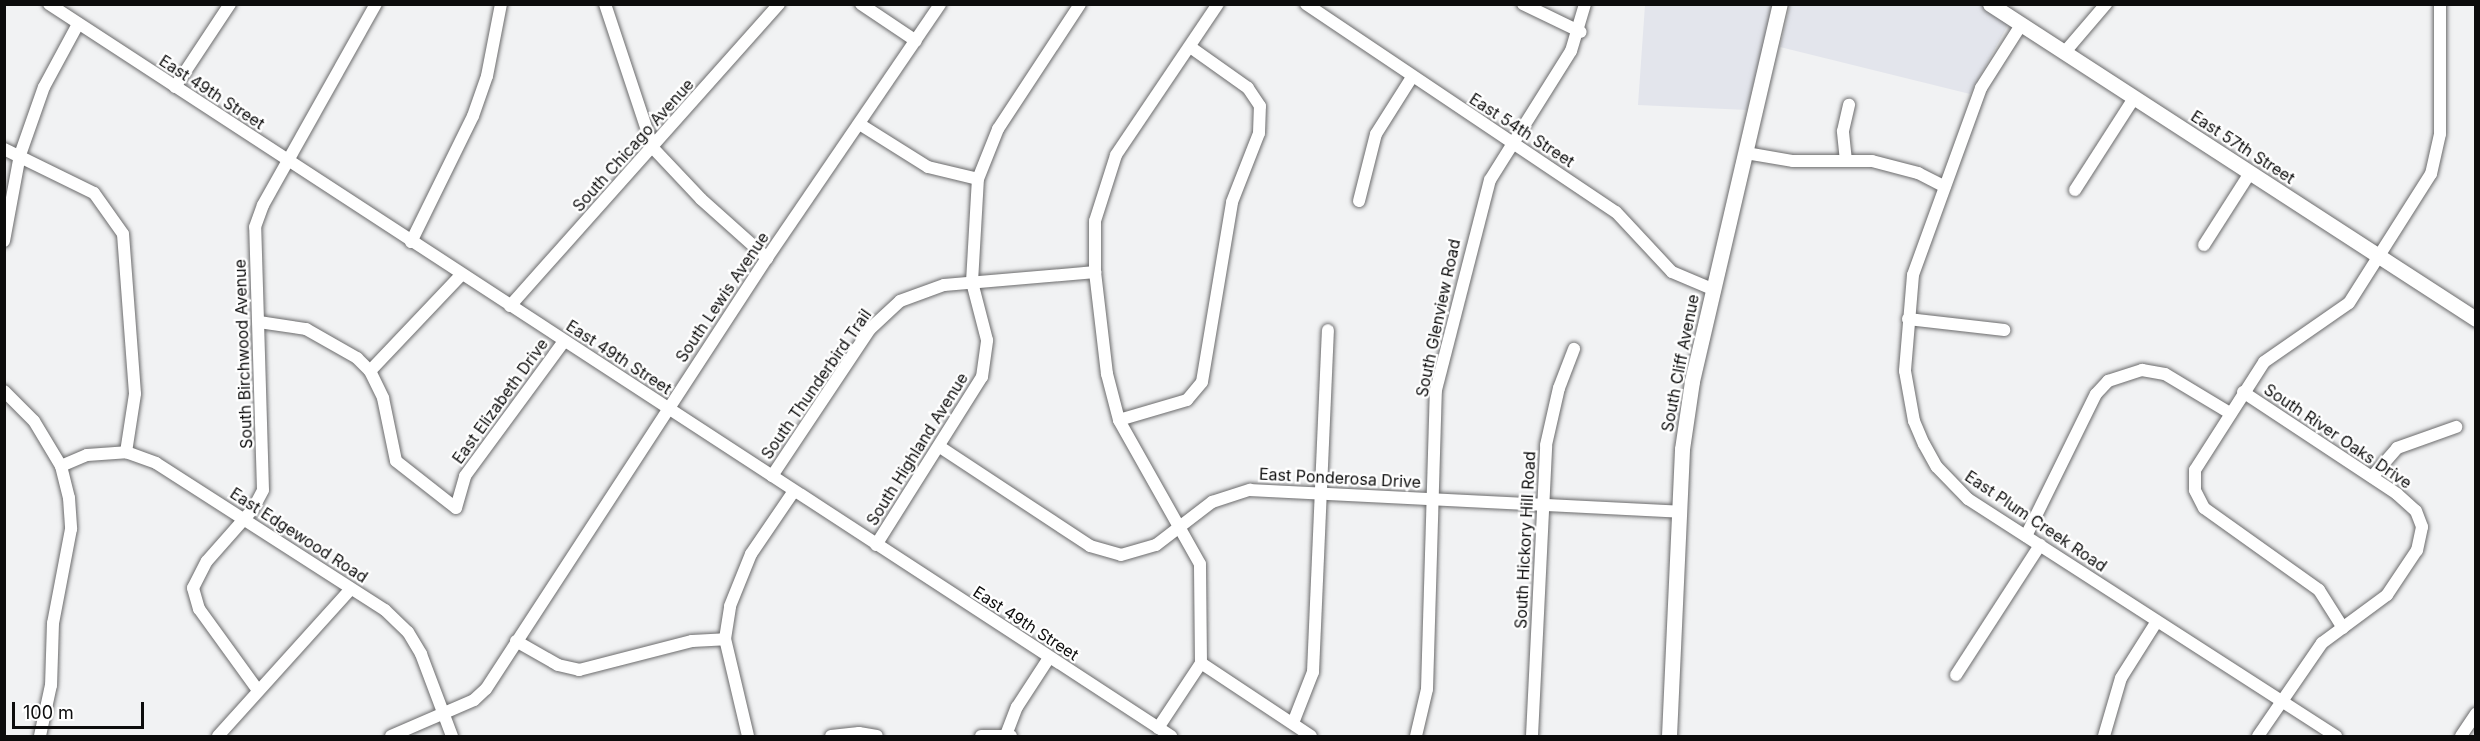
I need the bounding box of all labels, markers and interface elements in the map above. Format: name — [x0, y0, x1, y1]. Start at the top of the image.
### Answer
street label: East 49th Street — [156, 51, 268, 133]
street label: South Chicago Avenue — [568, 75, 698, 215]
street label: East 54th Street — [1466, 89, 1578, 171]
street label: East 57th Street — [2187, 106, 2299, 188]
street label: South Lewis Avenue — [671, 228, 773, 366]
street label: South Glenview Road — [1412, 237, 1464, 399]
street label: South Birchwood Avenue — [230, 259, 256, 449]
street label: South Cliff Avenue — [1657, 293, 1703, 433]
street label: South Thunderbird Trail — [757, 305, 875, 463]
street label: East 49th Street — [563, 316, 675, 398]
street label: East Elizabeth Drive — [448, 335, 552, 467]
street label: South Highland Avenue — [862, 369, 972, 529]
street label: South River Oaks Drive — [2261, 379, 2415, 493]
street label: South Hickory Hill Road — [1511, 451, 1539, 629]
street label: East Ponderosa Drive — [1259, 464, 1421, 492]
street label: East Plum Creek Road — [1961, 466, 2111, 576]
street label: East Edgewood Road — [227, 483, 371, 587]
street label: East 49th Street — [970, 582, 1082, 664]
scale bar — [15, 690, 147, 728]
text: 100 m — [23, 702, 74, 723]

